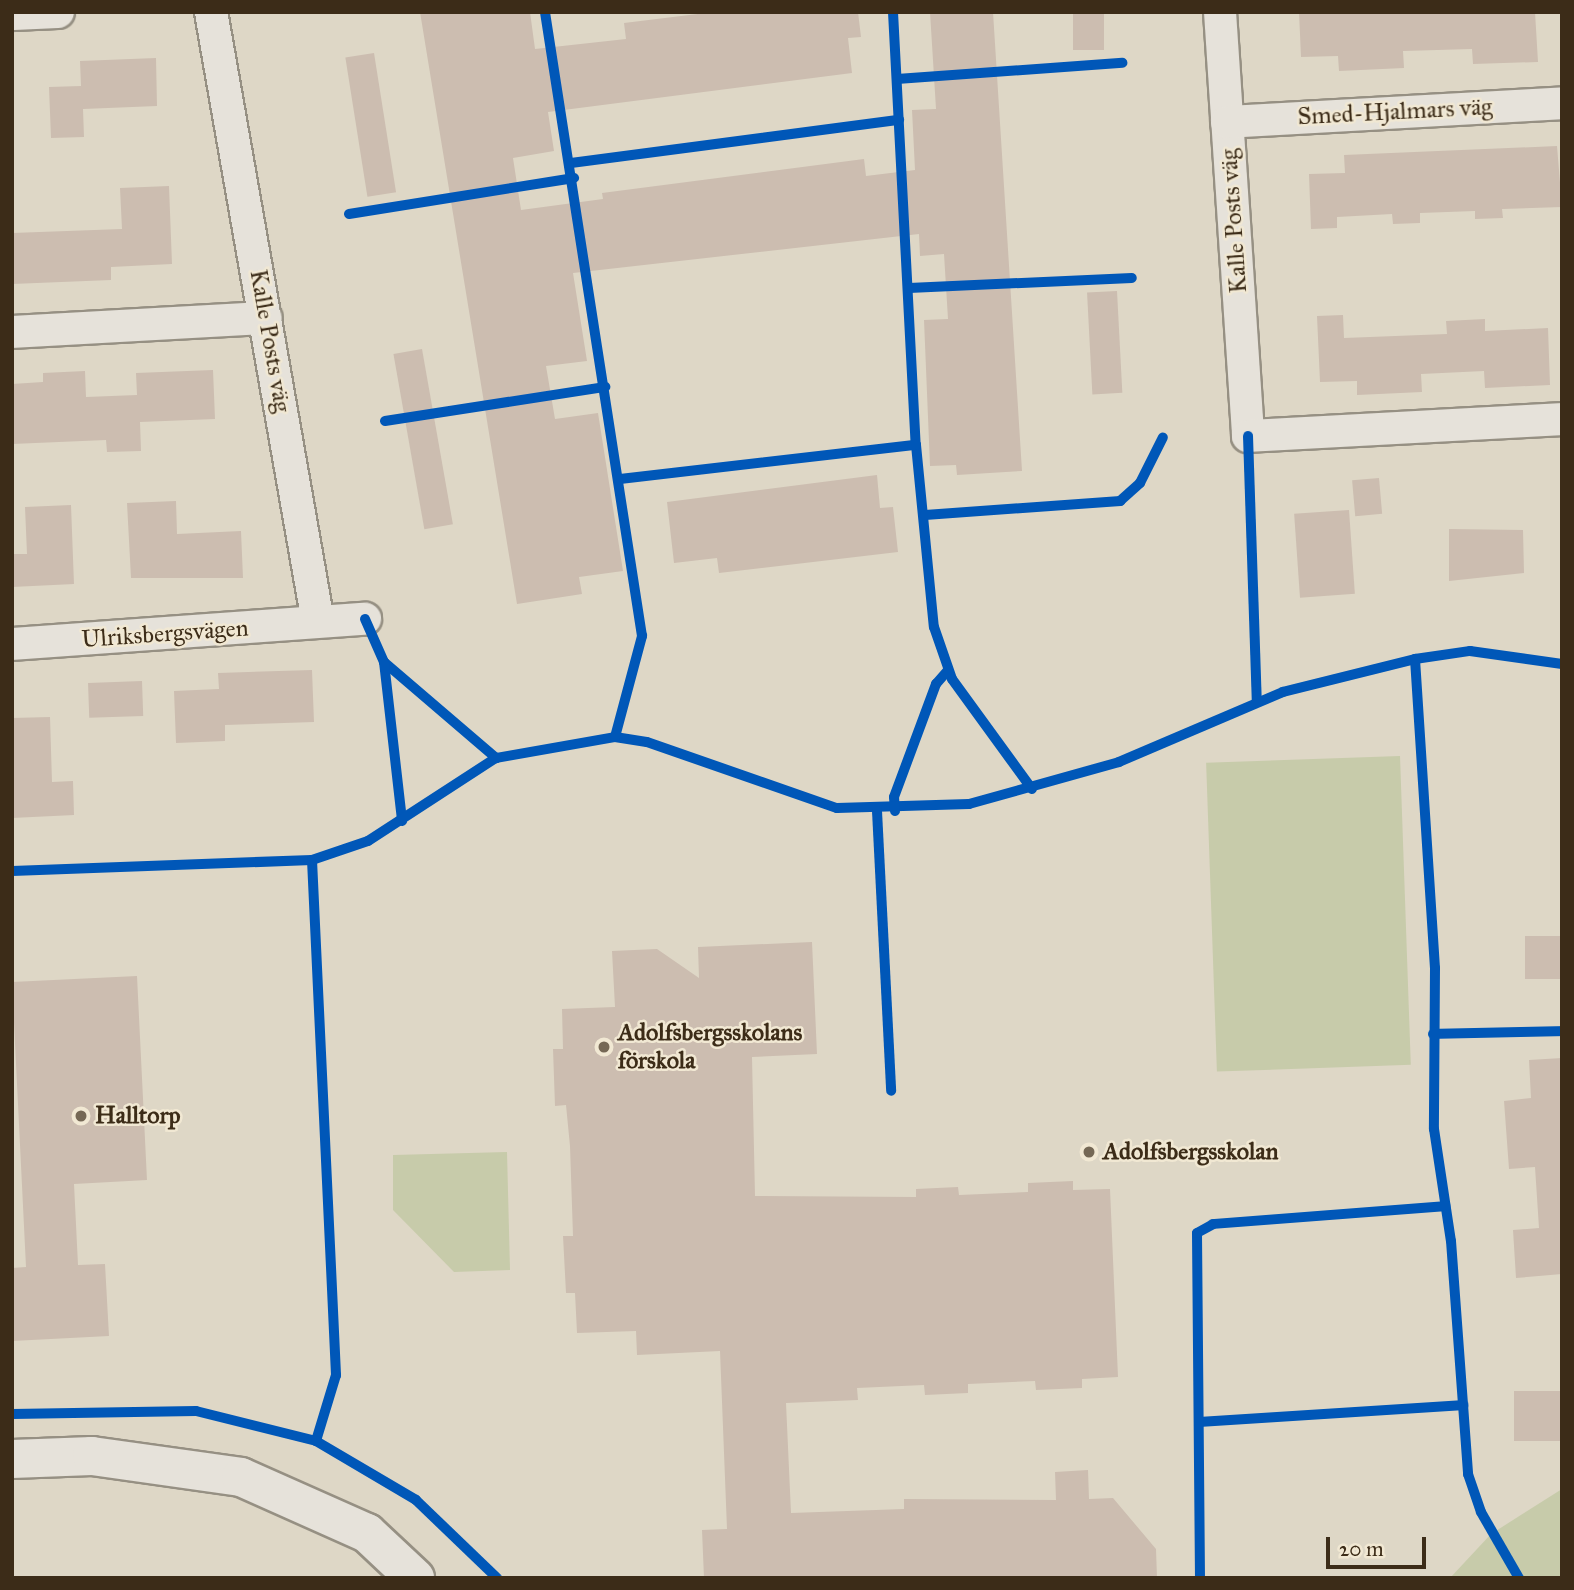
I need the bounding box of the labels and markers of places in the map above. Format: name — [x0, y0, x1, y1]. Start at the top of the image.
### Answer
place label: Adolfsbergsskolans förskola — [618, 1019, 802, 1075]
marker: Adolfsbergsskolans förskola — [596, 1039, 612, 1055]
place label: Halltorp — [95, 1102, 180, 1130]
marker: Halltorp — [73, 1108, 89, 1124]
place label: Adolfsbergsskolan — [1103, 1138, 1279, 1166]
marker: Adolfsbergsskolan — [1081, 1144, 1097, 1160]

